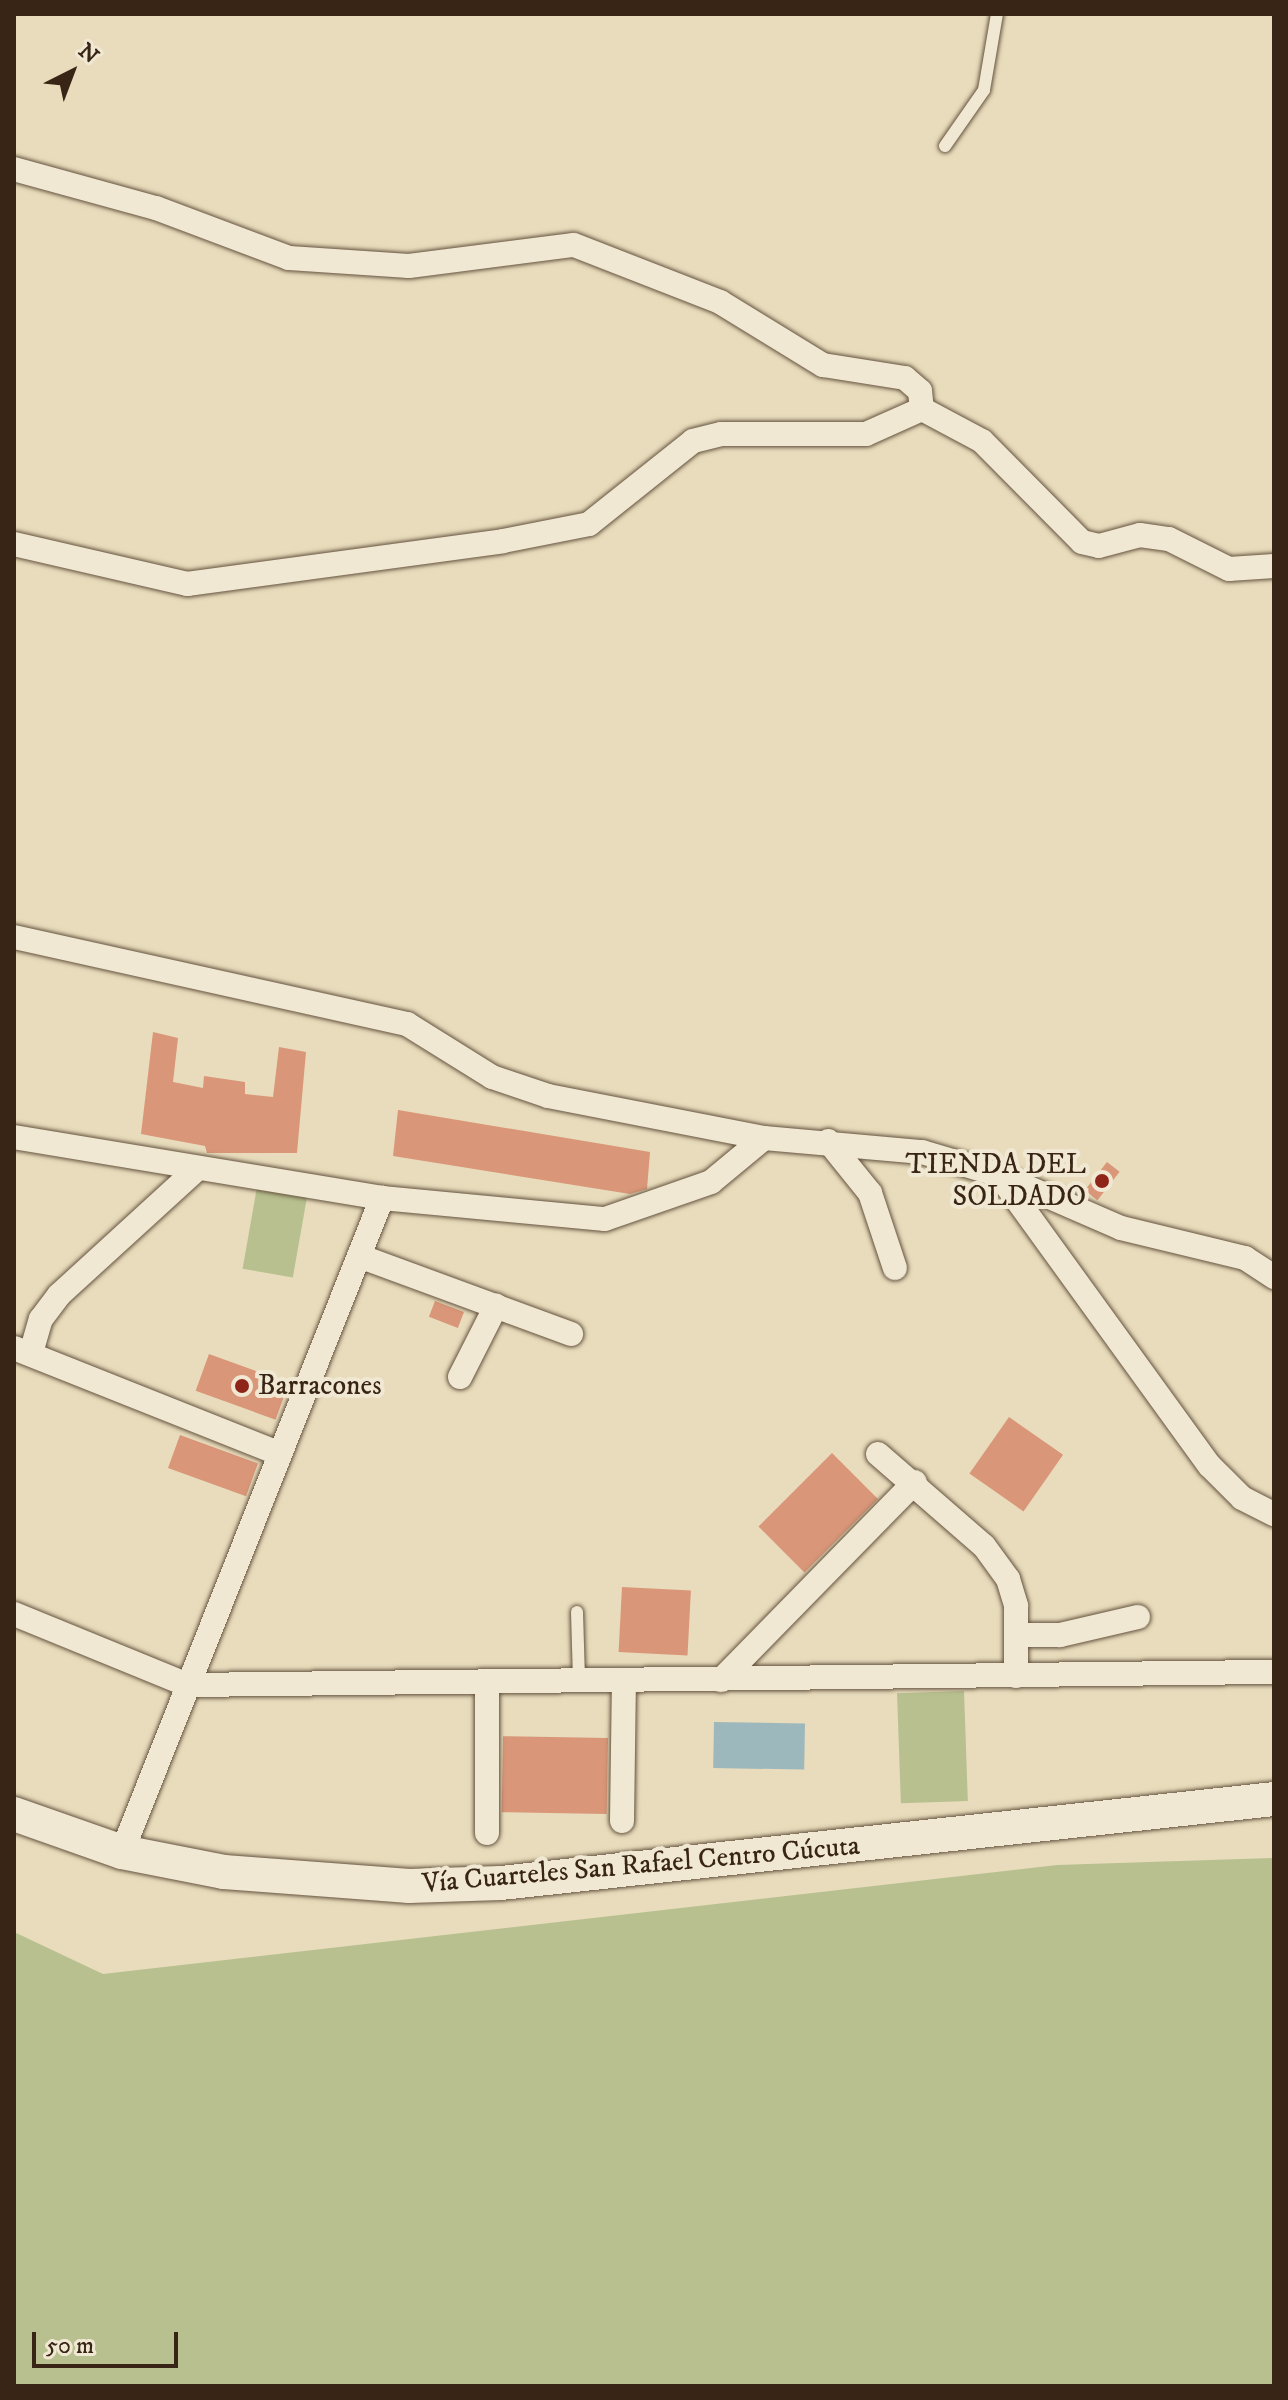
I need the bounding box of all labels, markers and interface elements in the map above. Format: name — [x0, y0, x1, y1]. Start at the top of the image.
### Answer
north arrow — [32, 32, 112, 112]
text: N — [73, 38, 104, 70]
place label: TIENDA DEL SOLDADO — [906, 1148, 1086, 1214]
marker: TIENDA DEL SOLDADO — [1093, 1172, 1111, 1190]
place label: Barracones — [258, 1369, 381, 1403]
marker: Barracones — [233, 1377, 251, 1395]
street label: Vía Cuarteles San Rafael Centro Cúcuta — [421, 1829, 861, 1901]
scale bar — [36, 2316, 182, 2366]
text: 50 m — [46, 2331, 94, 2361]

